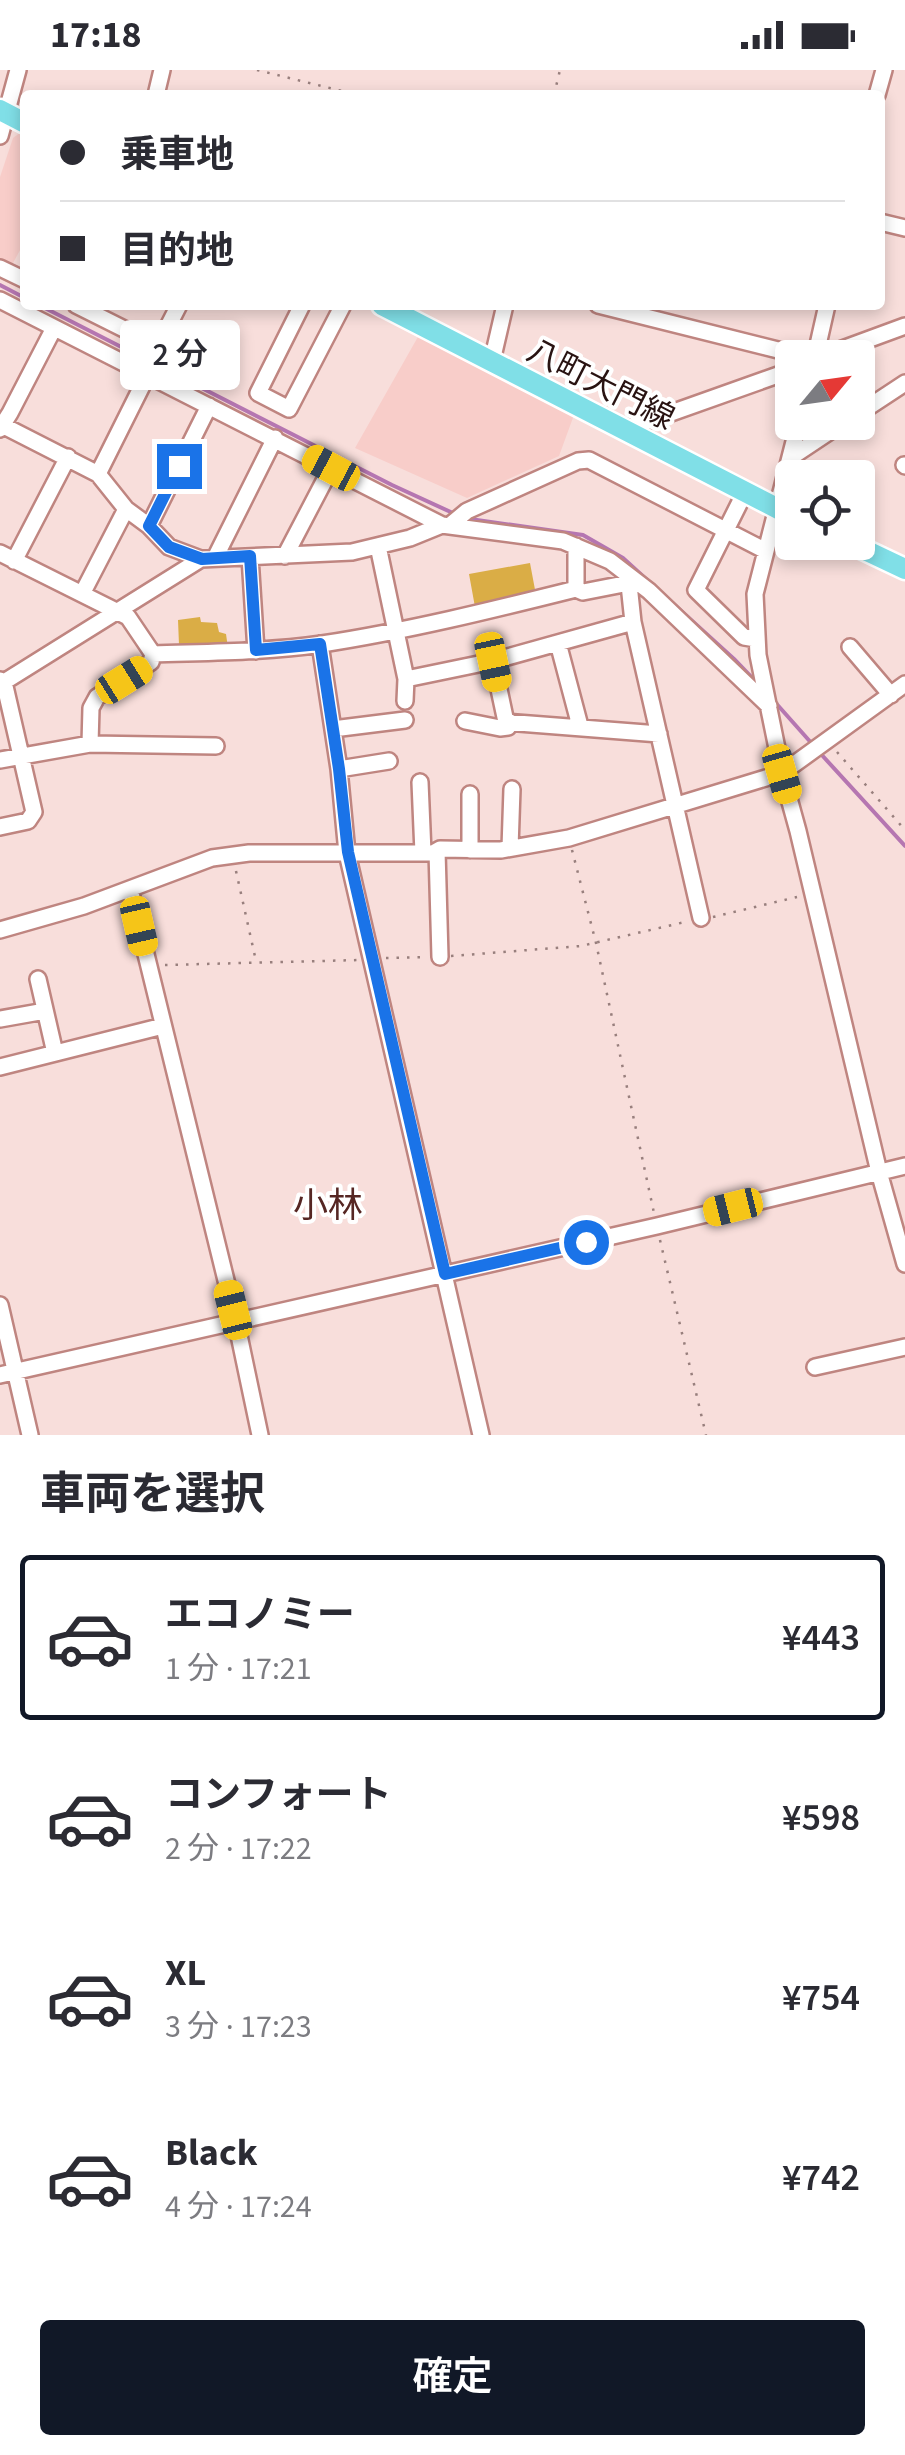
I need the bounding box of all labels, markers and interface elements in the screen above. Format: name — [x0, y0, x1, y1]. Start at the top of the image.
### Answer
text: 17:18 — [50, 8, 142, 62]
text: 乗車地 — [120, 128, 234, 182]
text: 目的地 — [120, 224, 234, 278]
callout: 2 分 — [119, 321, 239, 391]
street label: 八町大門線 — [519, 328, 682, 442]
text: 2 分 — [153, 332, 207, 378]
north arrow — [775, 340, 875, 440]
map controls — [775, 340, 875, 560]
car — [297, 441, 365, 495]
route end — [157, 444, 202, 489]
button: locate — [775, 460, 875, 560]
car — [472, 630, 514, 694]
car — [91, 651, 157, 709]
car — [759, 741, 805, 807]
car — [118, 893, 160, 959]
district label: 小林 — [293, 1181, 363, 1231]
car — [700, 1185, 766, 1229]
route start — [564, 1220, 609, 1265]
car — [211, 1277, 255, 1343]
text: 車両を選択 — [40, 1463, 265, 1527]
text: エコノミー — [165, 1588, 355, 1642]
icon: car — [45, 1593, 135, 1683]
text: ¥443 — [782, 1611, 860, 1665]
text: 1 分 · 17:21 — [165, 1646, 312, 1692]
text: コンフォート — [165, 1768, 392, 1822]
icon: car — [45, 1773, 135, 1863]
text: ¥598 — [782, 1791, 860, 1845]
text: 2 分 · 17:22 — [165, 1826, 312, 1872]
text: XL — [165, 1946, 206, 2000]
icon: car — [45, 1953, 135, 2043]
text: ¥754 — [782, 1971, 860, 2025]
text: 3 分 · 17:23 — [165, 2004, 312, 2050]
text: Black — [165, 2126, 258, 2180]
icon: car — [45, 2133, 135, 2223]
text: ¥742 — [782, 2151, 860, 2205]
text: 4 分 · 17:24 — [165, 2184, 312, 2230]
button: 確定 — [40, 2320, 865, 2435]

